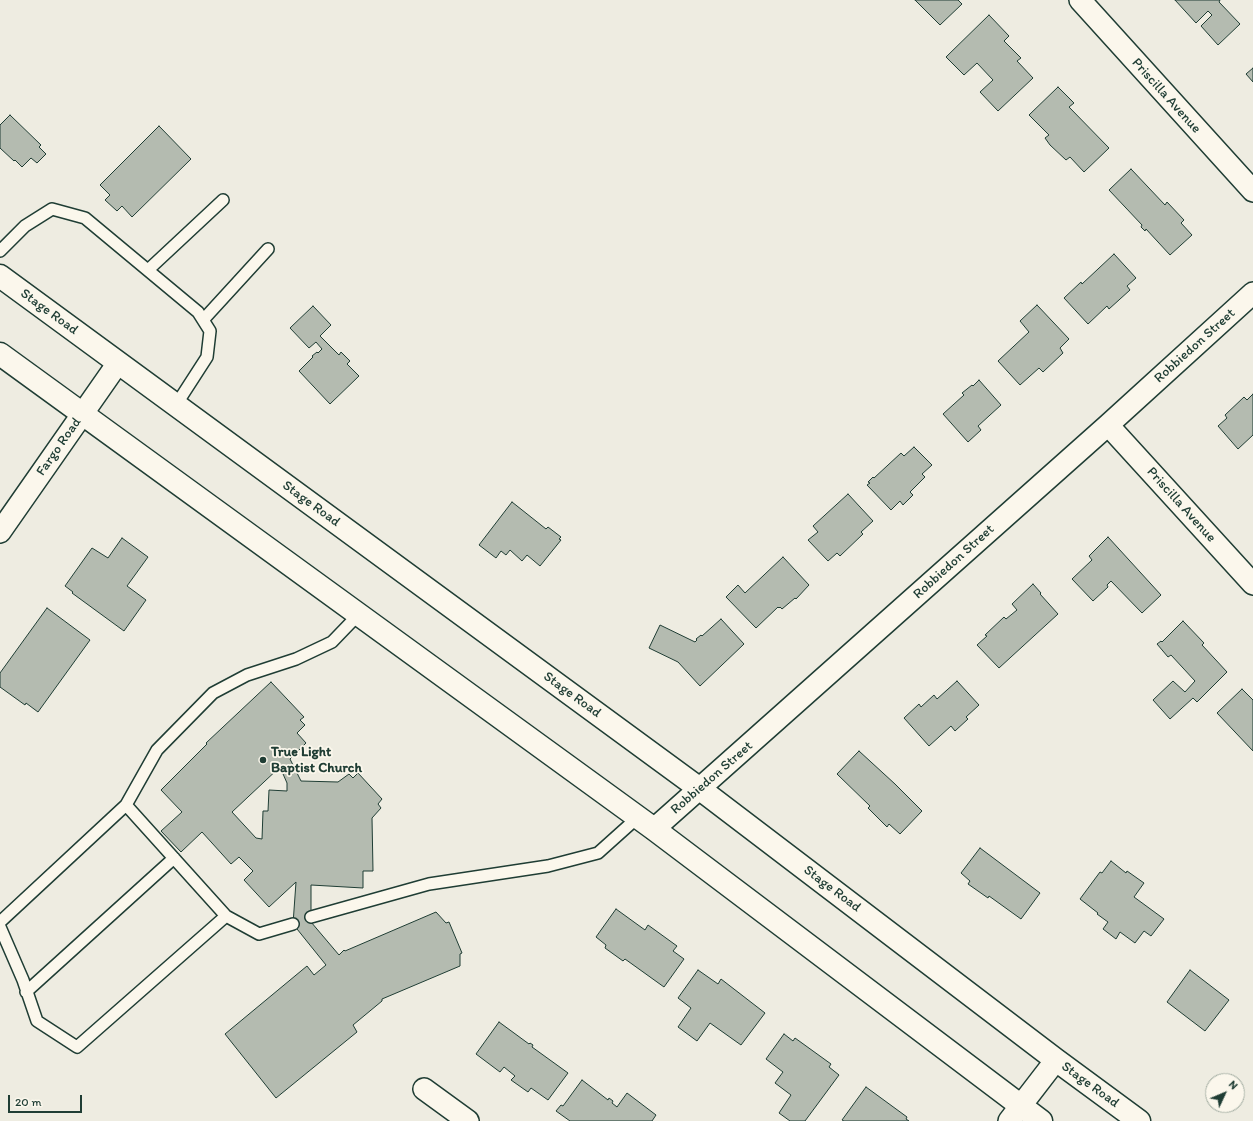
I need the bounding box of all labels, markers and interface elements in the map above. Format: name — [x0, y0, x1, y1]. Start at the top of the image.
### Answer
street label: Priscilla Avenue — [1128, 55, 1204, 137]
street label: Stage Road — [17, 285, 81, 339]
street label: Robbiedon Street — [1151, 305, 1239, 387]
street label: Fargo Road — [33, 415, 85, 479]
street label: Priscilla Avenue — [1143, 464, 1219, 546]
street label: Stage Road — [279, 477, 343, 531]
street label: Robbiedon Street — [910, 521, 998, 603]
street label: Stage Road — [540, 668, 604, 722]
street label: Robbiedon Street — [668, 738, 756, 818]
place label: True Light Baptist Church — [271, 744, 362, 776]
marker: True Light Baptist Church — [258, 755, 268, 765]
street label: Stage Road — [800, 862, 864, 916]
street label: Stage Road — [1058, 1058, 1122, 1112]
north arrow — [1205, 1073, 1245, 1113]
text: N — [1226, 1078, 1241, 1092]
scale bar — [10, 1087, 84, 1113]
text: 20 m — [15, 1095, 42, 1109]

